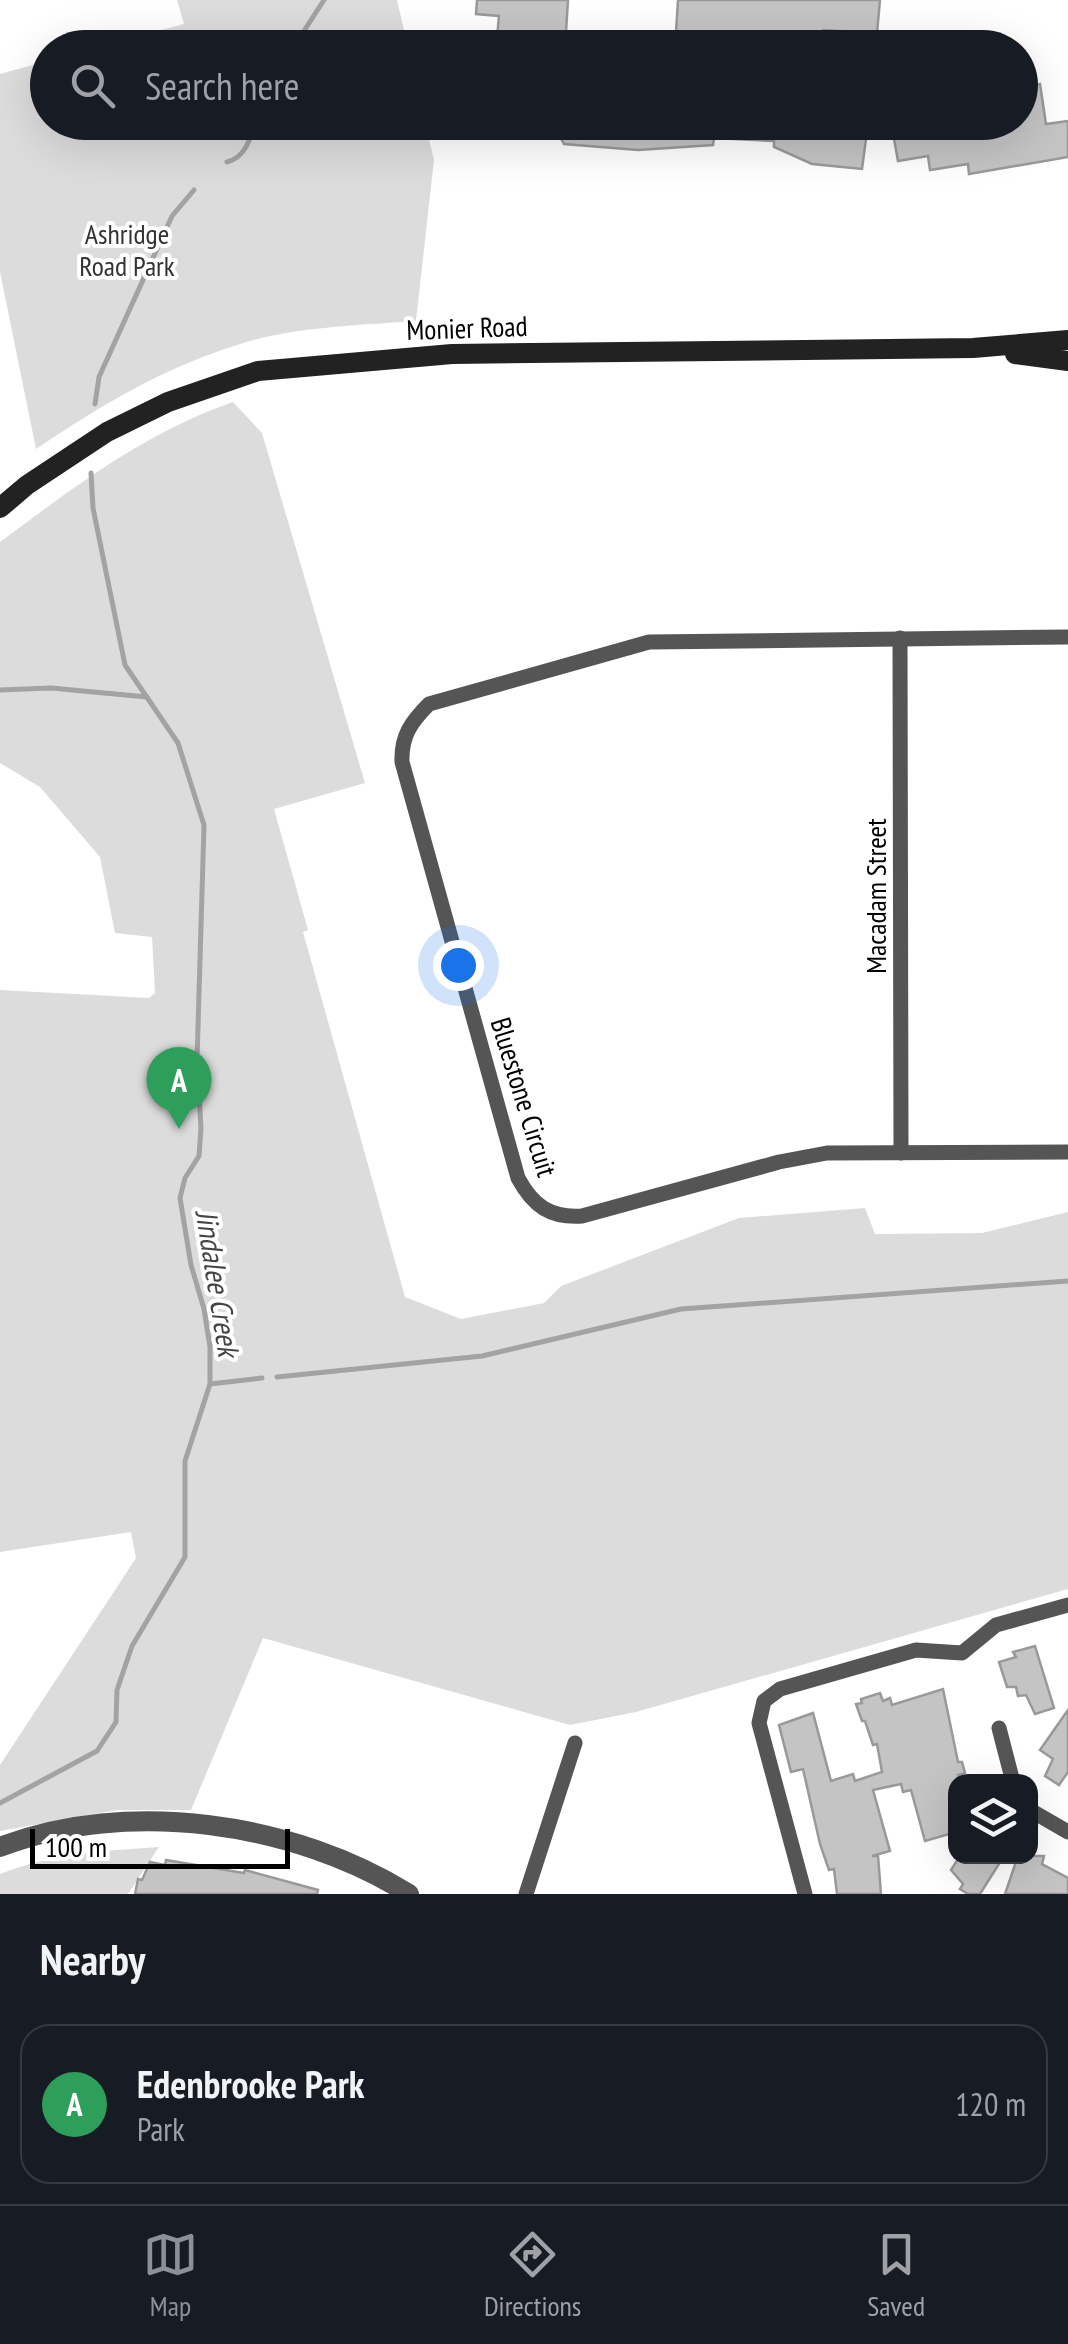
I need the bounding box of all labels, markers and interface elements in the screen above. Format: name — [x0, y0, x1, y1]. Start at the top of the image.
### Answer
search box — [30, 30, 1038, 140]
icon: search — [65, 58, 120, 113]
text: Search here — [145, 61, 299, 110]
park label: Ashridge Road Park — [79, 215, 175, 284]
street label: Monier Road — [406, 307, 528, 348]
street label: Macadam Street — [857, 818, 894, 974]
your location — [433, 940, 484, 991]
street label: Bluestone Circuit — [483, 1013, 566, 1181]
pin: A — [146, 1046, 212, 1129]
water label: Jindalee Creek — [188, 1206, 250, 1362]
map controls — [948, 1774, 1038, 1864]
button: layers — [948, 1774, 1038, 1864]
scale bar — [30, 1824, 290, 1868]
text: 100 m — [45, 1828, 107, 1865]
text: Nearby — [40, 1932, 145, 1987]
text: Edenbrooke Park — [137, 2059, 364, 2108]
text: A — [66, 2083, 83, 2125]
text: 120 m — [955, 2083, 1026, 2125]
text: Park — [137, 2108, 185, 2150]
tab: Map — [143, 2227, 198, 2324]
tab: Directions — [484, 2227, 581, 2324]
tab: Saved — [867, 2227, 925, 2324]

